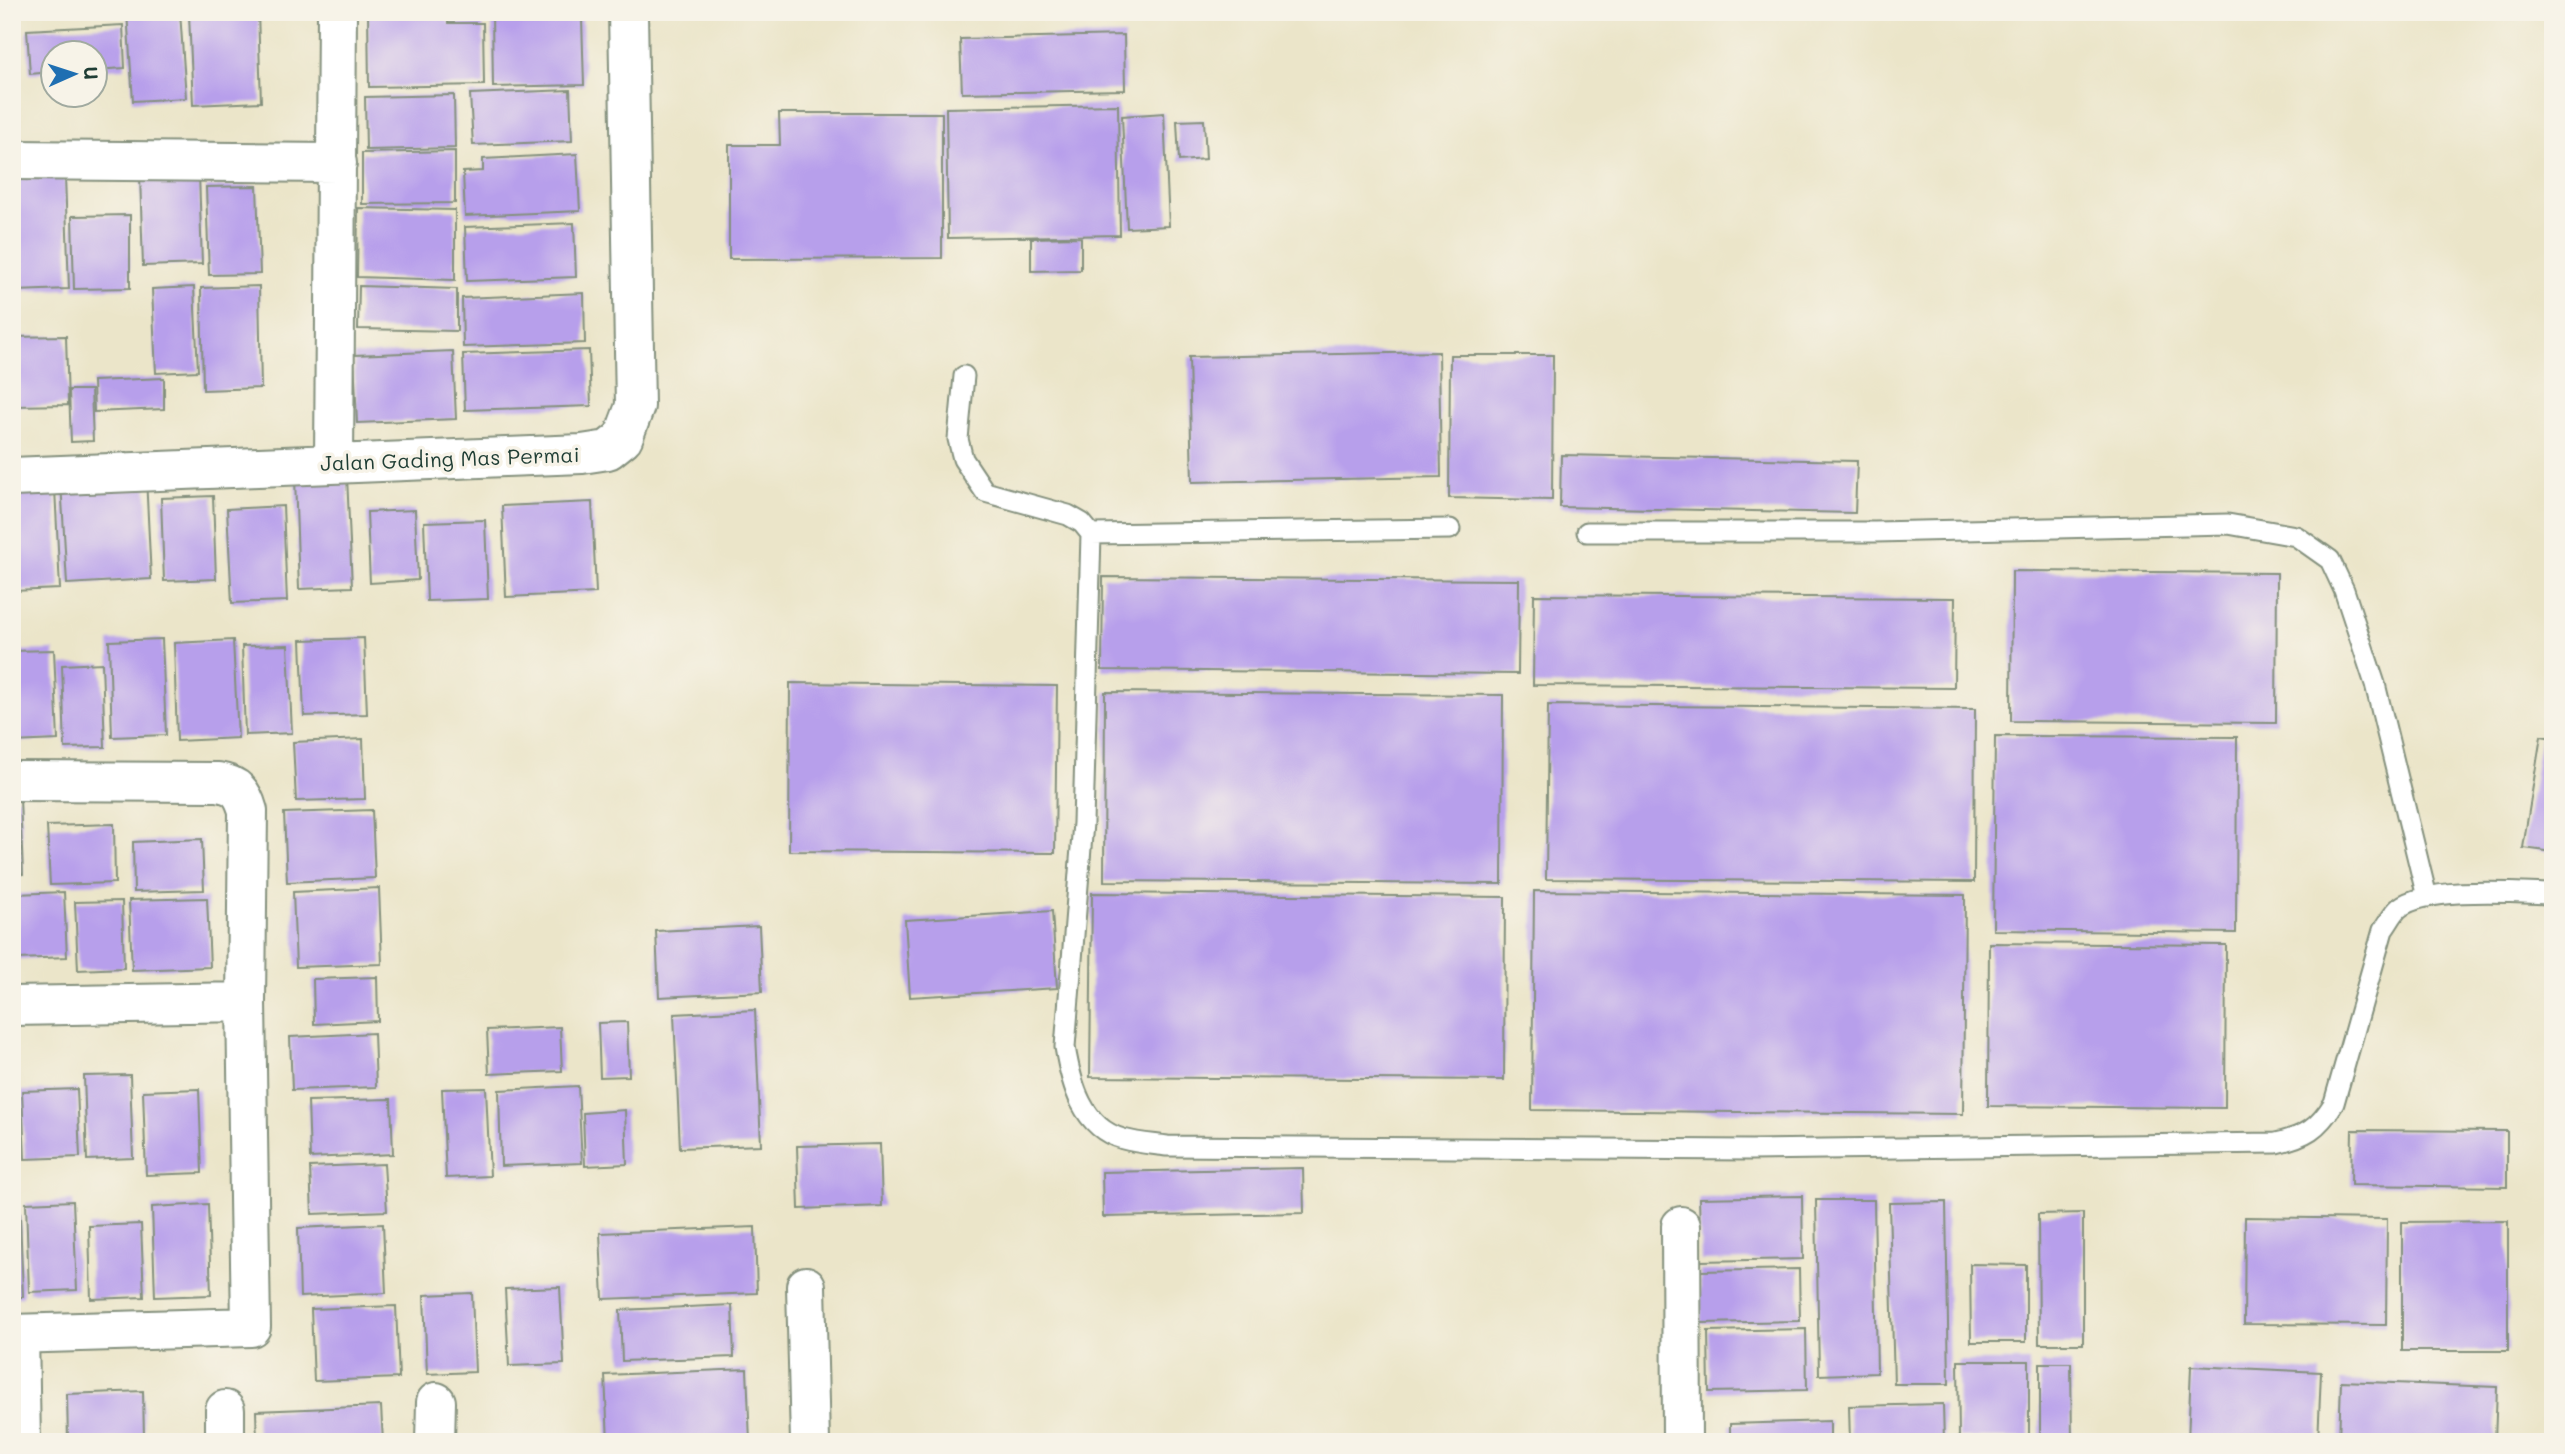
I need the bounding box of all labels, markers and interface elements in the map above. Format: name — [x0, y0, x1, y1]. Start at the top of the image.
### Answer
north arrow — [38, 38, 108, 108]
text: U — [79, 66, 104, 80]
street label: Jalan Gading Mas Permai — [320, 440, 580, 476]

